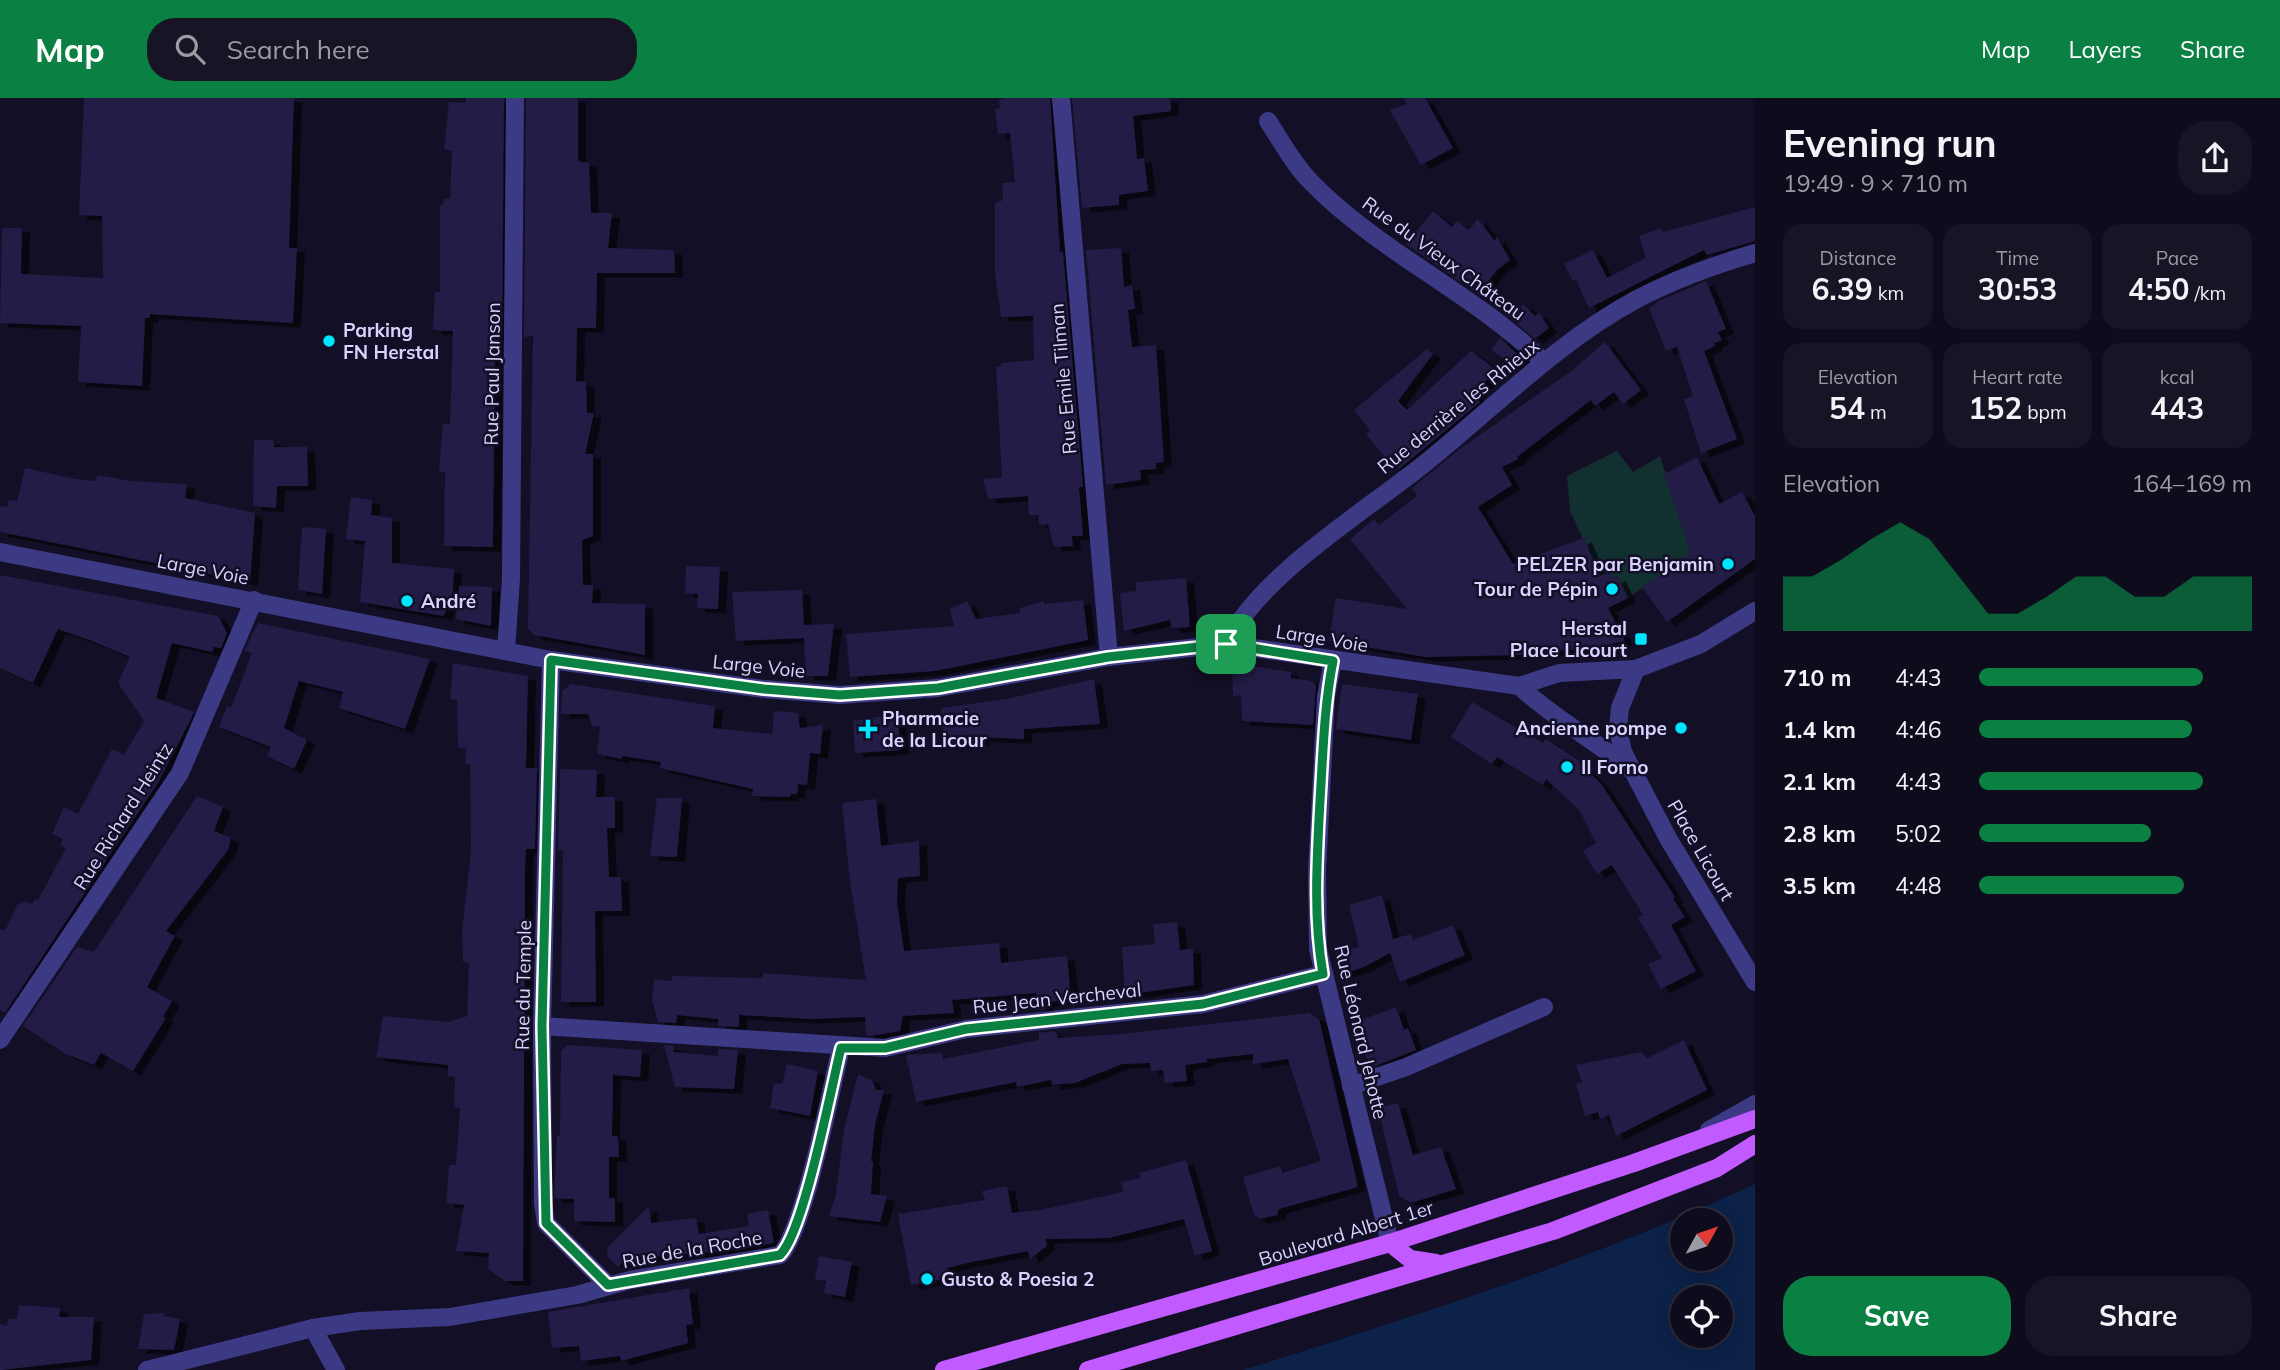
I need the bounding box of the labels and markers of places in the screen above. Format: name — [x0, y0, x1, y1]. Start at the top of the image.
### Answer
place label: Parking FN Herstal — [343, 318, 439, 364]
marker: Parking FN Herstal — [321, 333, 337, 349]
place label: PELZER par Benjamin — [1517, 552, 1714, 576]
marker: PELZER par Benjamin — [1720, 556, 1736, 572]
place label: Tour de Pépin — [1474, 577, 1598, 601]
marker: Tour de Pépin — [1604, 581, 1620, 597]
place label: André — [421, 589, 476, 613]
marker: André — [399, 593, 415, 609]
pin — [1196, 614, 1256, 674]
place label: Herstal Place Licourt — [1510, 616, 1627, 662]
marker: Herstal Place Licourt — [1633, 631, 1649, 647]
place label: Pharmacie de la Licour — [882, 706, 987, 752]
place label: Ancienne pompe — [1516, 716, 1667, 740]
marker: Ancienne pompe — [1673, 720, 1689, 736]
marker: Pharmacie de la Licour — [860, 721, 876, 737]
place label: Il Forno — [1581, 755, 1649, 779]
marker: Il Forno — [1559, 759, 1575, 775]
place label: Gusto & Poesia 2 — [941, 1267, 1094, 1291]
marker: Gusto & Poesia 2 — [919, 1271, 935, 1287]

